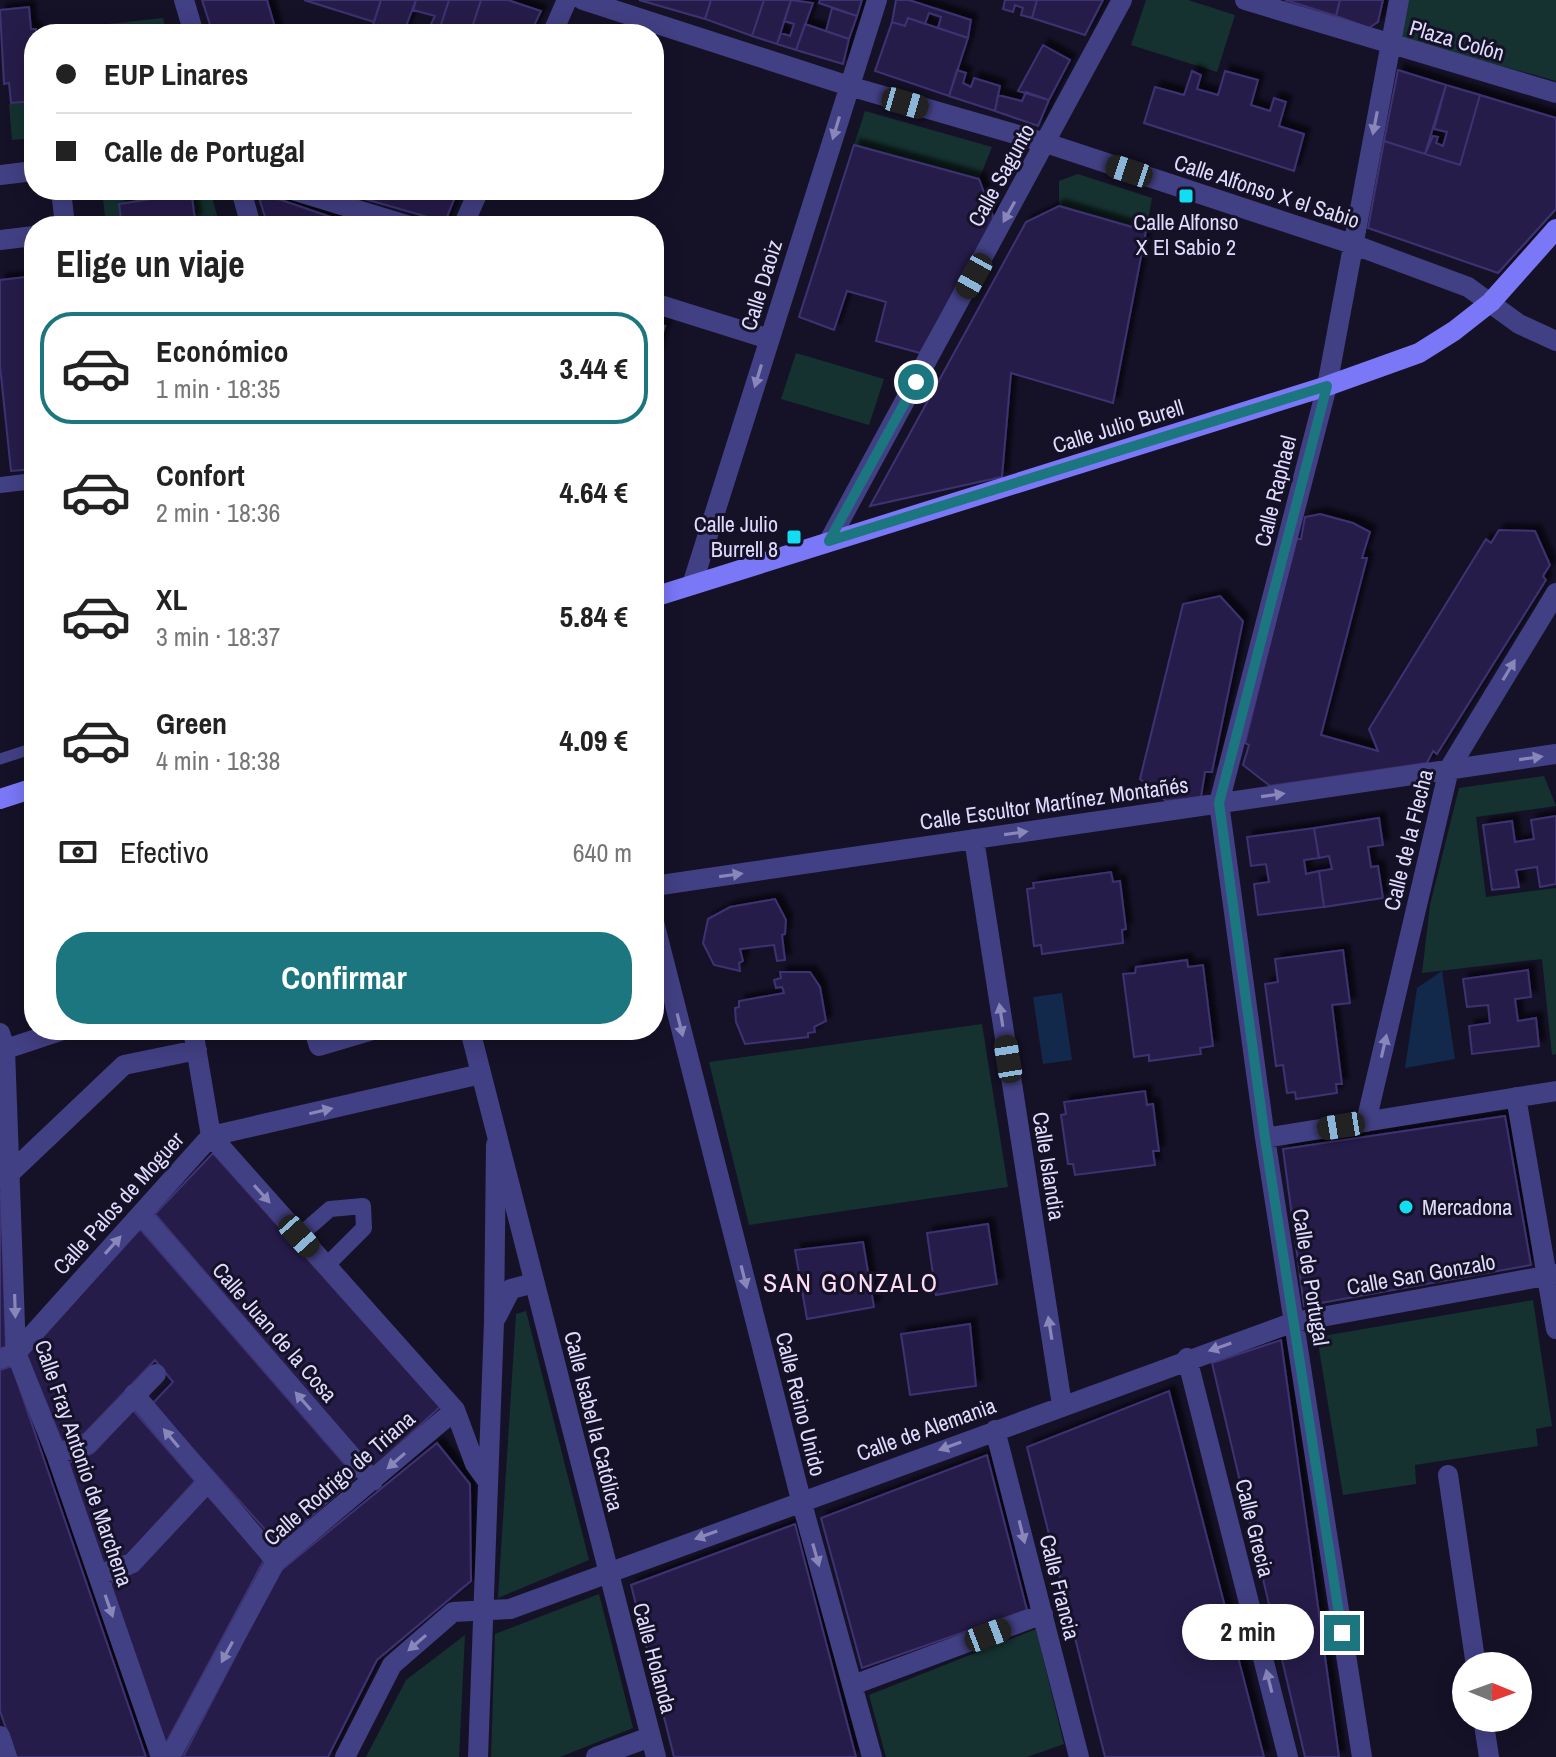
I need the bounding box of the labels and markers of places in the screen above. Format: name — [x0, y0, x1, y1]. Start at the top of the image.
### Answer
marker: Calle Alfonso X El Sabio 2 — [1177, 187, 1195, 205]
place label: Calle Alfonso X El Sabio 2 — [1133, 207, 1239, 262]
place label: Calle Julio Burrell 8 — [694, 509, 778, 564]
marker: Calle Julio Burrell 8 — [785, 528, 803, 546]
place label: Mercadona — [1422, 1192, 1512, 1222]
marker: Mercadona — [1397, 1198, 1415, 1216]

